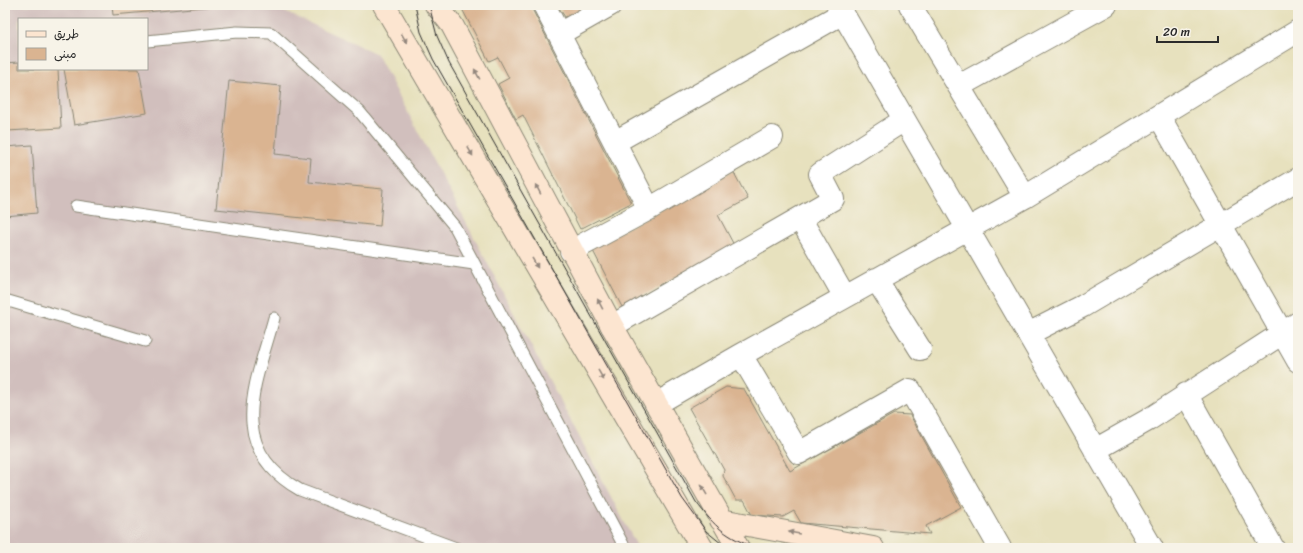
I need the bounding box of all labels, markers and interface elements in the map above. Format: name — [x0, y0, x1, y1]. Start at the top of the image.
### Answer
legend — [18, 18, 148, 70]
scale bar — [1157, 18, 1218, 44]
text: 20 m — [1163, 21, 1190, 43]
text: طريق — [54, 23, 79, 45]
one-way arrow — [400, 33, 408, 43]
text: مبنى — [54, 43, 77, 65]
one-way arrow — [474, 68, 481, 80]
one-way arrow — [466, 145, 473, 157]
one-way arrow — [535, 183, 542, 195]
one-way arrow — [532, 257, 539, 269]
one-way arrow — [596, 298, 603, 310]
one-way arrow — [597, 369, 604, 381]
one-way arrow — [701, 484, 708, 496]
one-way arrow — [788, 530, 800, 536]

